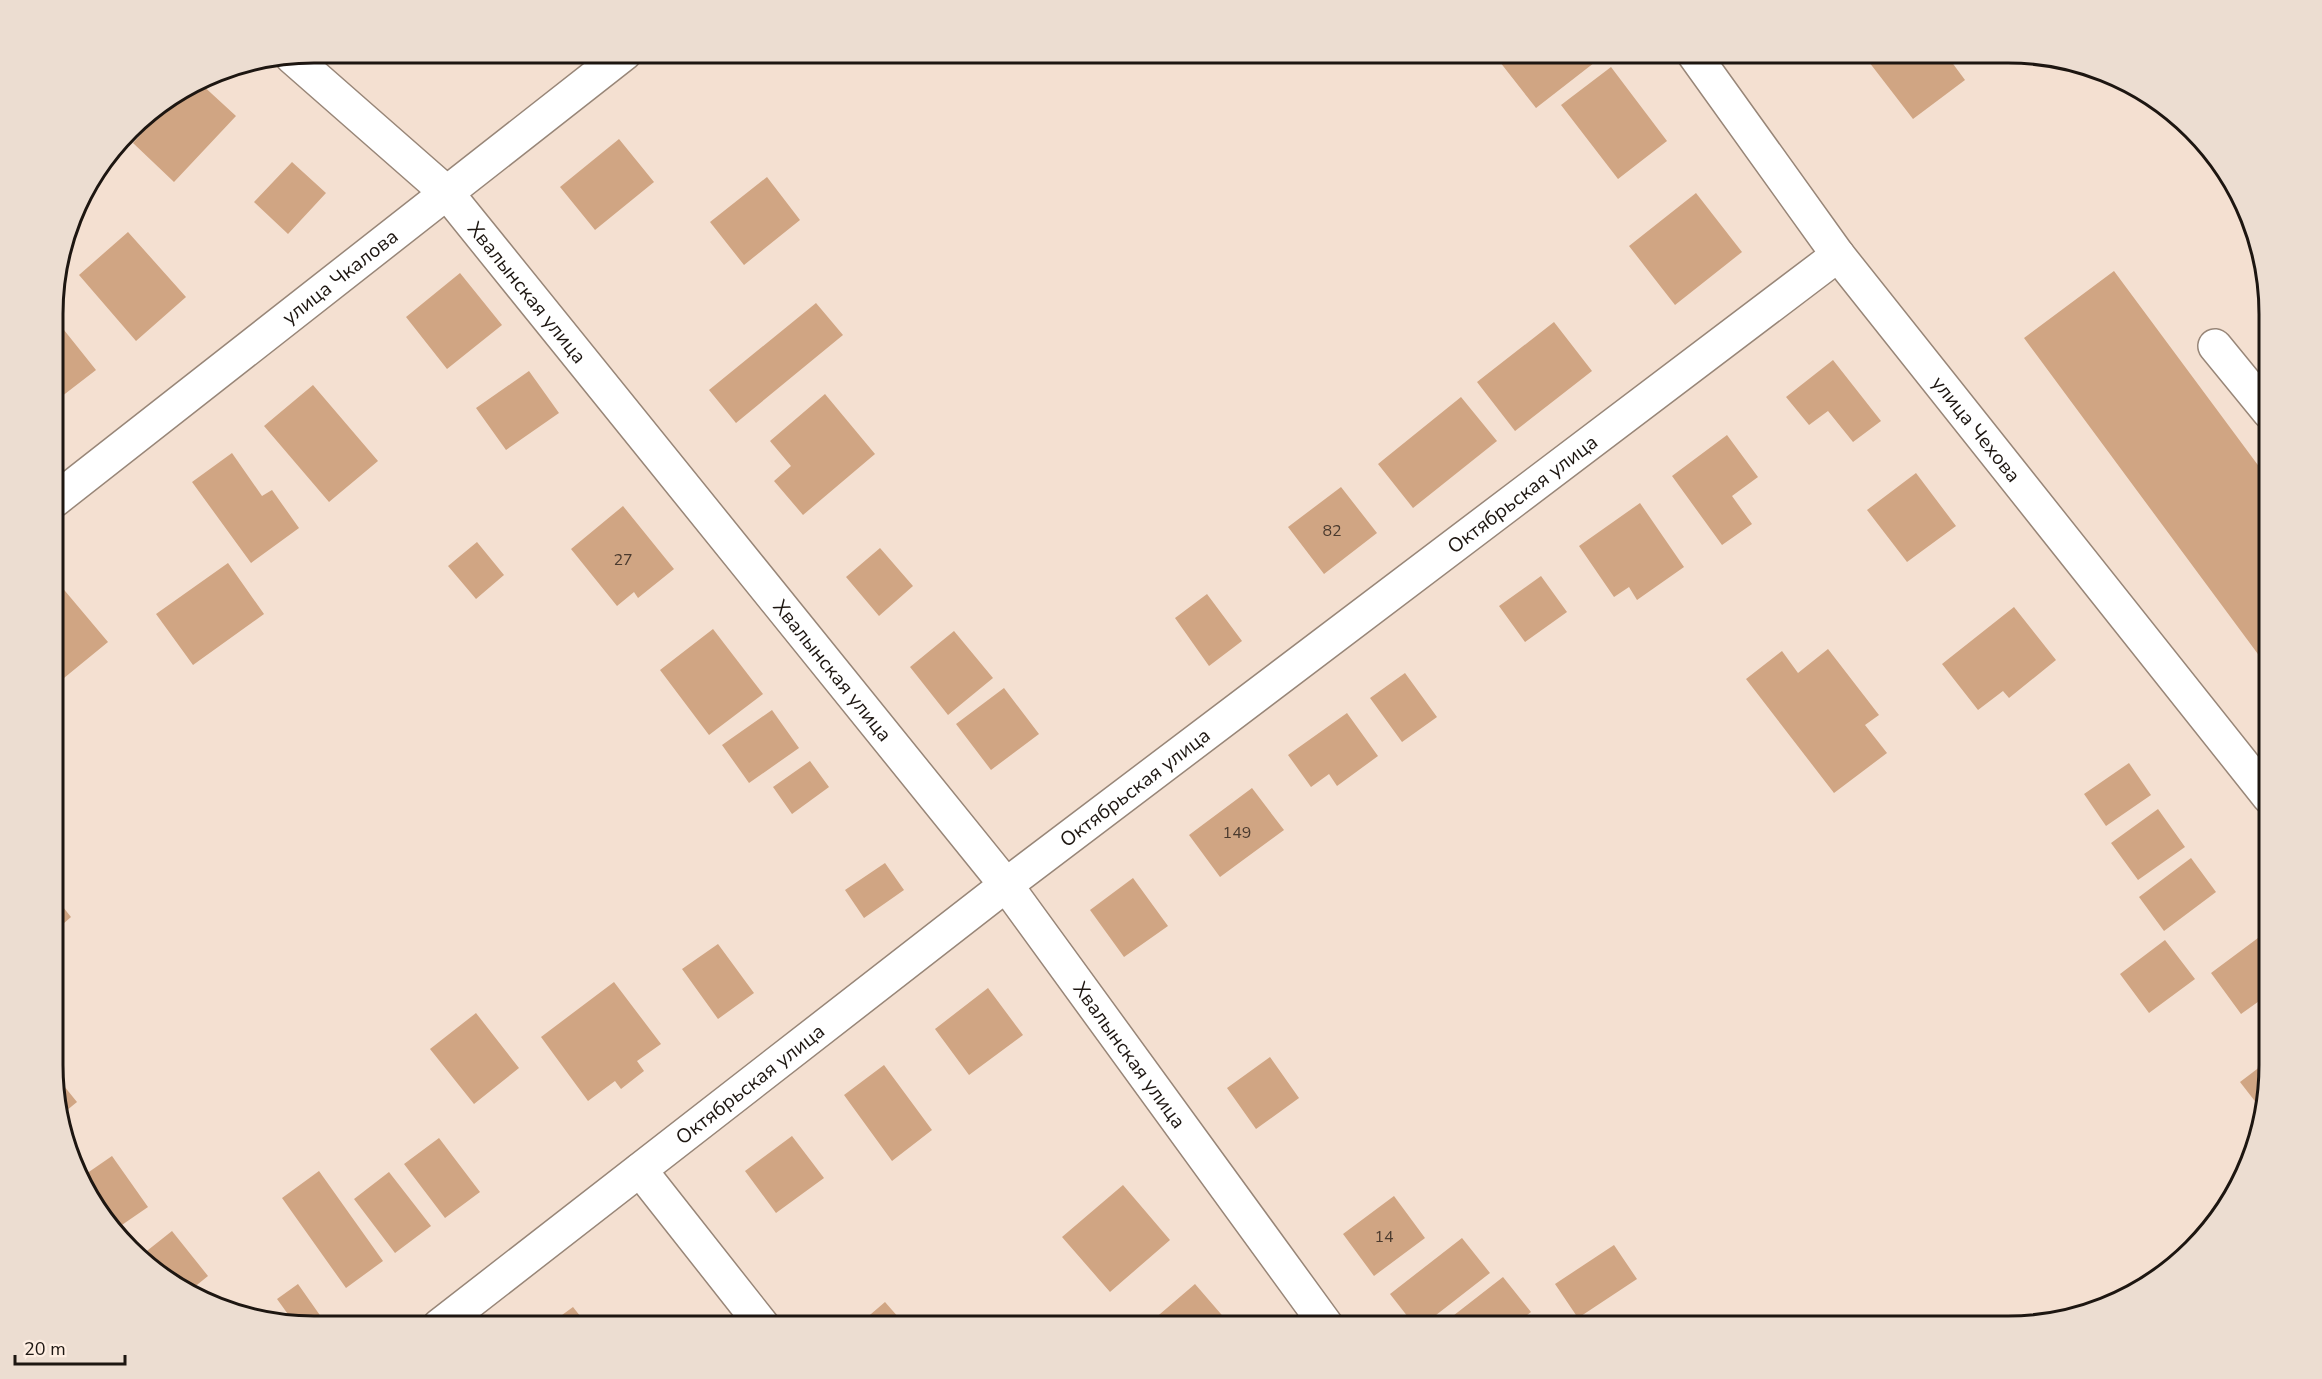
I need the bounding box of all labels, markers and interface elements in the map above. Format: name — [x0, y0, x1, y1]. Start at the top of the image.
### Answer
street label: Хвалынская улица — [461, 216, 592, 369]
street label: улица Чкалова — [277, 223, 404, 331]
street label: улица Чехова — [1925, 371, 2027, 488]
street label: Октябрьская улица — [1442, 429, 1603, 560]
house number: 82 — [1322, 520, 1342, 542]
house number: 27 — [613, 549, 633, 571]
street label: Хвалынская улица — [767, 594, 898, 747]
street label: Октябрьская улица — [1055, 722, 1216, 853]
house number: 149 — [1223, 822, 1251, 844]
street label: Хвалынская улица — [1067, 977, 1192, 1134]
street label: Октябрьская улица — [670, 1018, 830, 1151]
house number: 14 — [1374, 1226, 1394, 1248]
scale bar — [15, 1328, 124, 1366]
text: 20 m — [24, 1337, 66, 1361]

